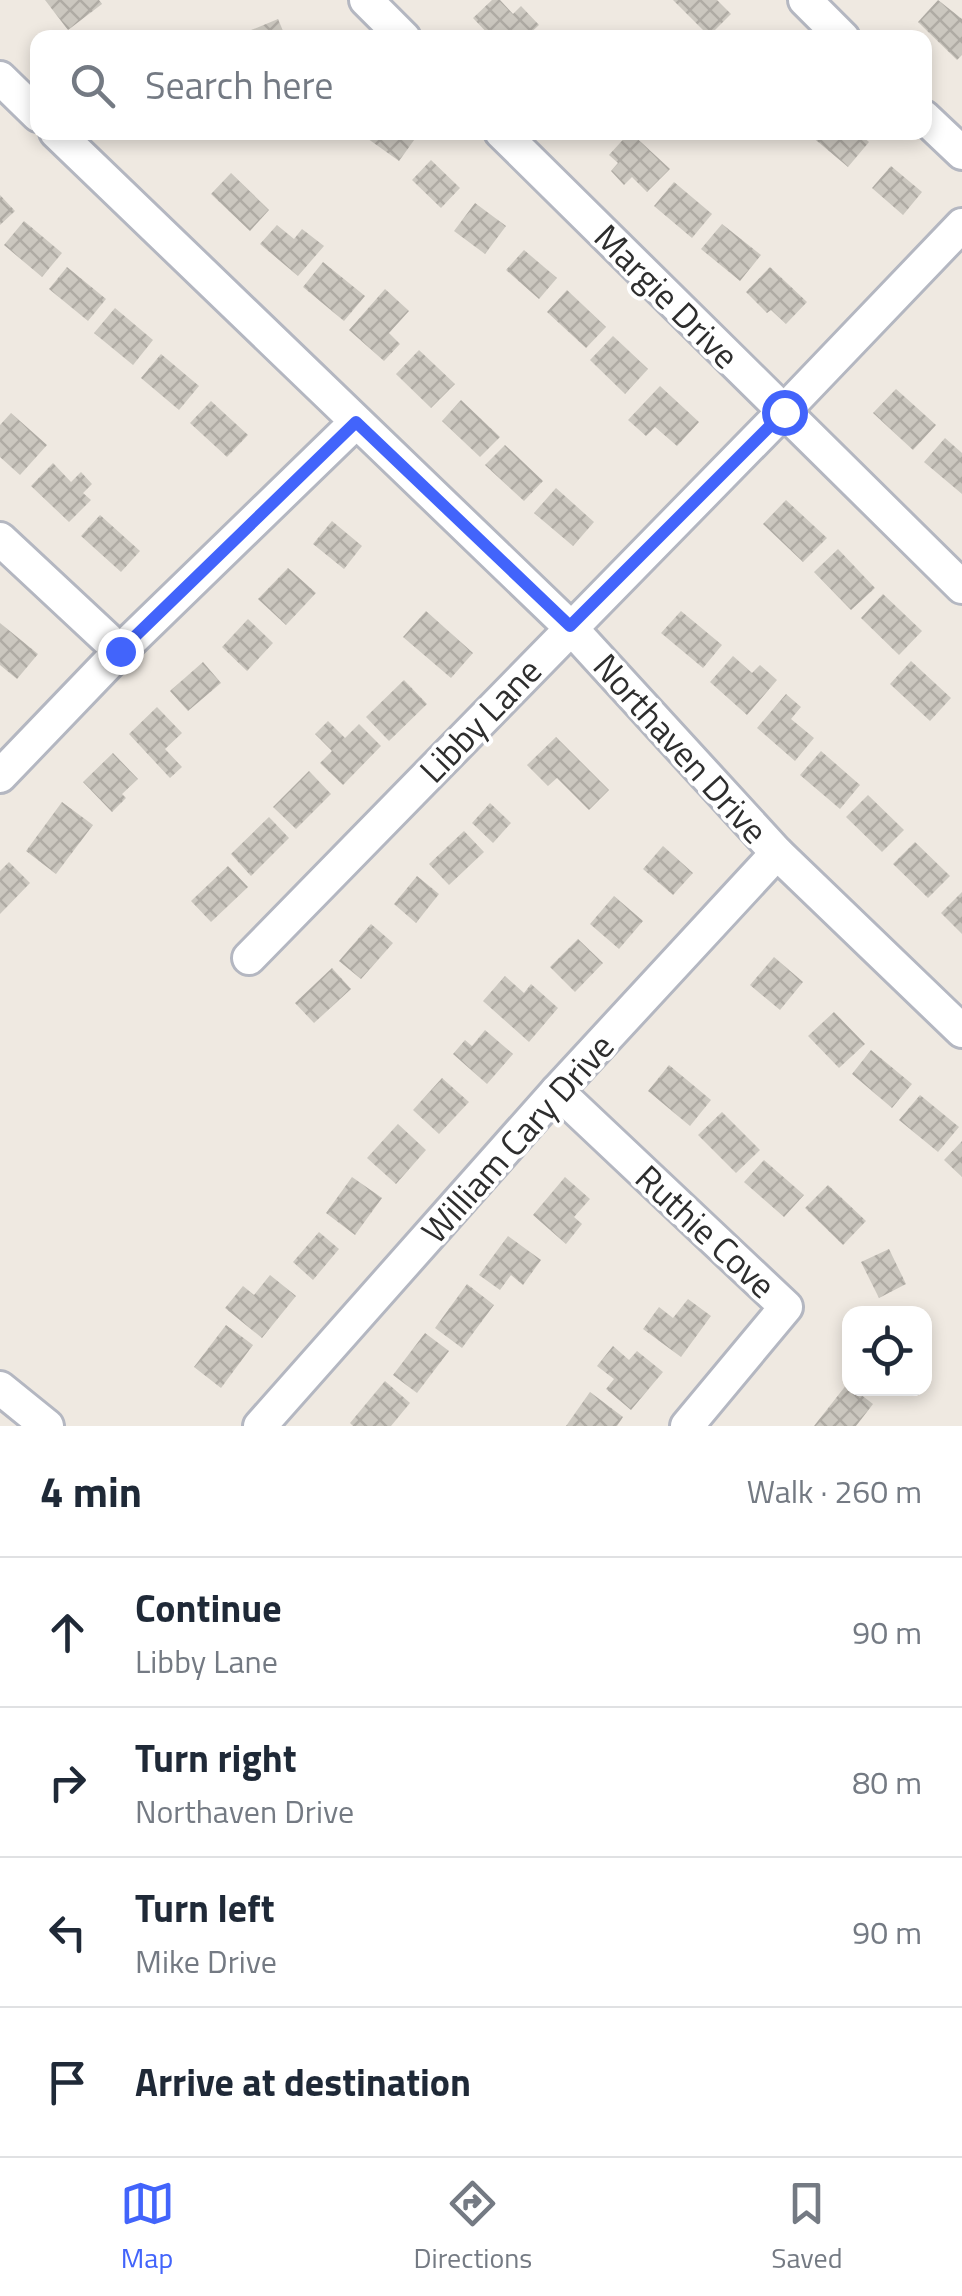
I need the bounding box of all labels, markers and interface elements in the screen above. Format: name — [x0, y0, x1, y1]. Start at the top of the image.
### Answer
search box — [30, 30, 932, 140]
text: Search here — [145, 56, 333, 114]
icon: search — [65, 58, 120, 113]
street label: Margie Drive — [582, 211, 752, 381]
route start — [762, 390, 808, 436]
route end — [98, 629, 144, 675]
street label: Northaven Drive — [581, 641, 781, 855]
street label: Libby Lane — [406, 645, 554, 795]
street label: William Cary Drive — [408, 1021, 626, 1255]
street label: Ruthie Cove — [624, 1152, 788, 1310]
map controls — [842, 1306, 932, 1396]
button: locate — [842, 1306, 932, 1396]
text: 4 min — [40, 1459, 142, 1523]
text: Walk · 260 m — [747, 1467, 922, 1515]
text: Continue — [135, 1579, 282, 1637]
icon: ahead — [40, 1605, 95, 1660]
text: 90 m — [852, 1608, 922, 1656]
text: Libby Lane — [135, 1637, 278, 1685]
text: Turn right — [135, 1729, 297, 1787]
icon: right — [40, 1755, 95, 1810]
text: 80 m — [852, 1758, 922, 1806]
text: Northaven Drive — [135, 1787, 354, 1835]
text: Turn left — [135, 1879, 275, 1937]
icon: left — [40, 1905, 95, 1960]
text: 90 m — [852, 1908, 922, 1956]
text: Mike Drive — [135, 1937, 277, 1985]
text: Arrive at destination — [135, 2053, 471, 2111]
icon: arrive — [40, 2055, 95, 2110]
tab: Map — [120, 2176, 175, 2279]
tab: Directions — [414, 2176, 532, 2279]
tab: Saved — [771, 2176, 842, 2279]

